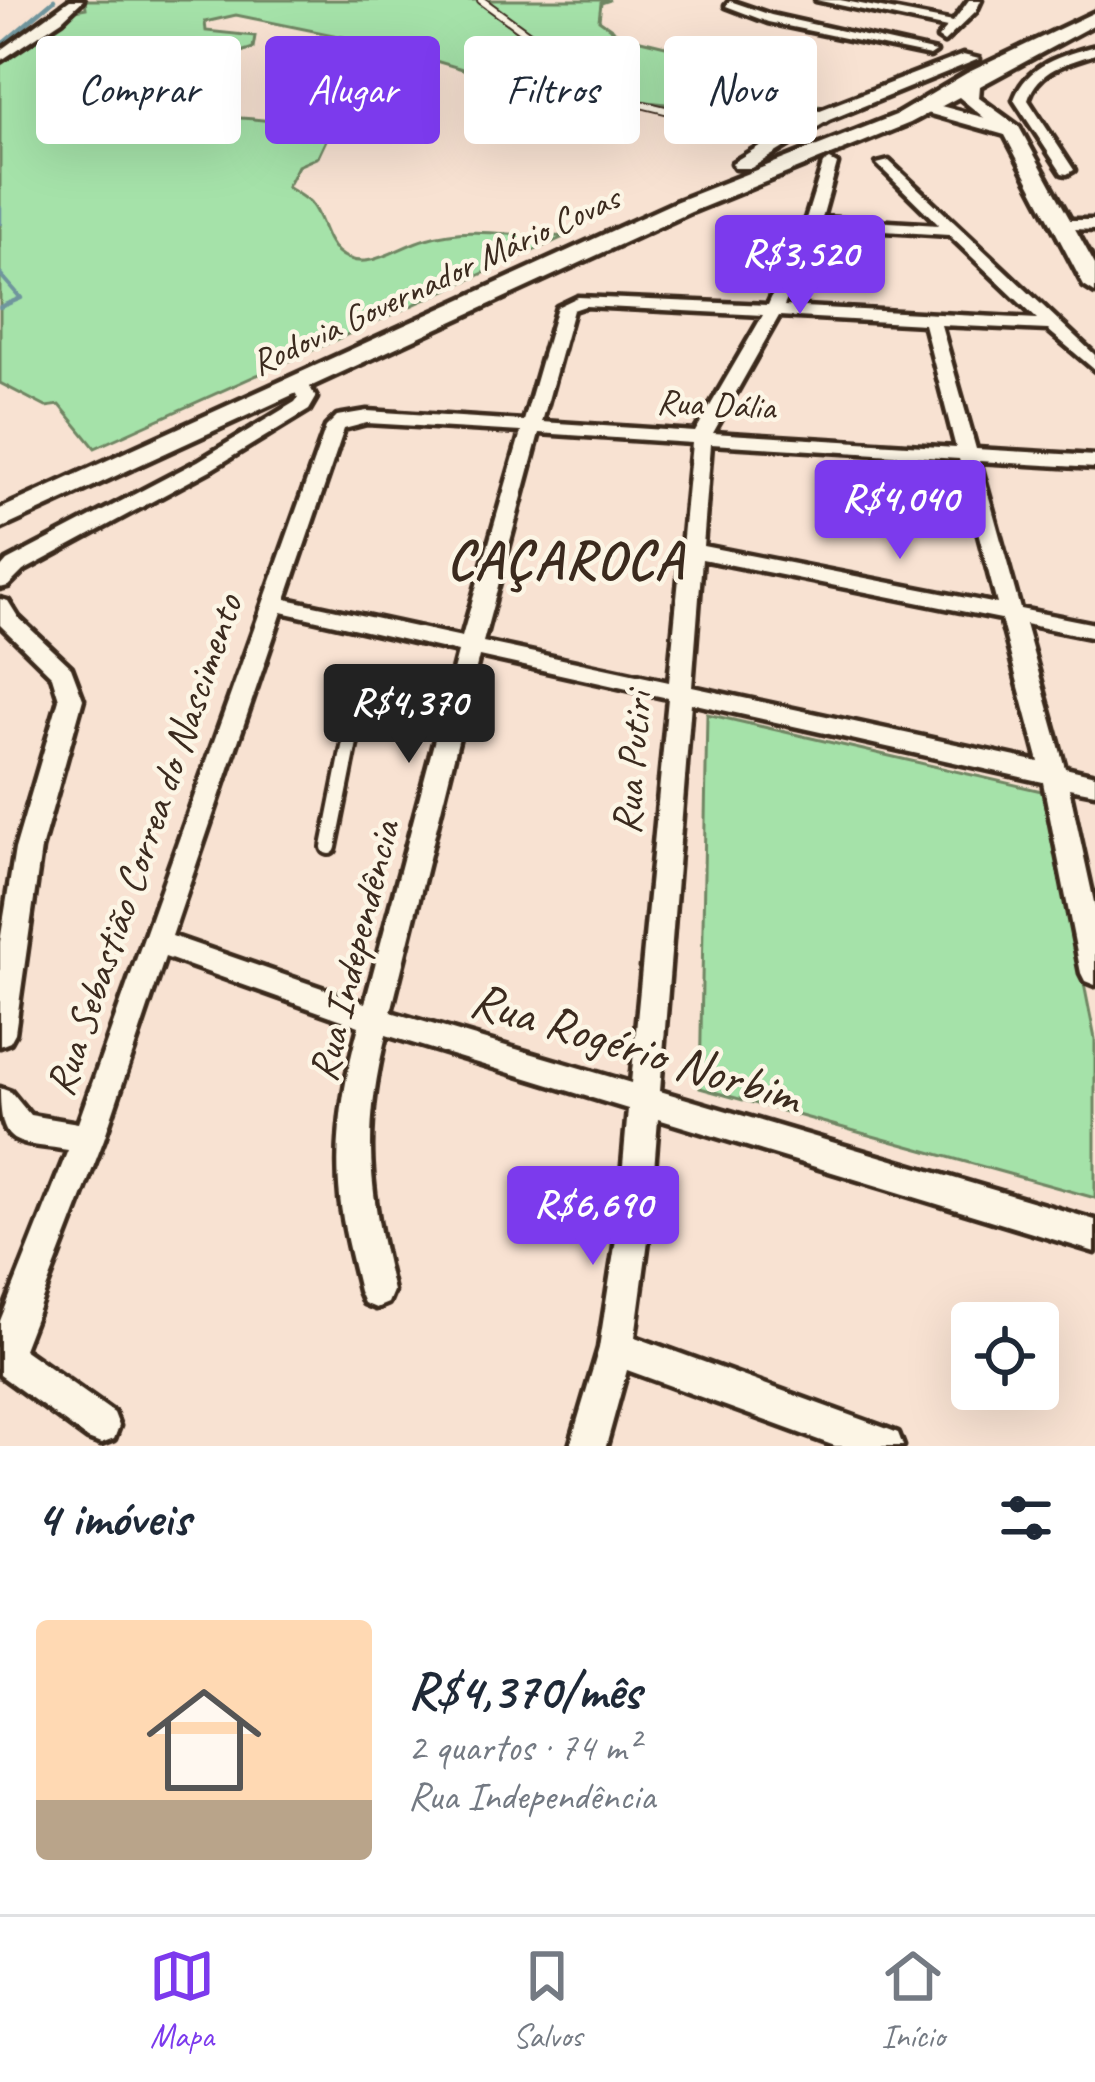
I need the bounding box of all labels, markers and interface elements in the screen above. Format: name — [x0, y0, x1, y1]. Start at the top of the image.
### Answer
chip: Comprar — [36, 36, 241, 144]
chip: Alugar — [265, 36, 440, 144]
chip: Filtros — [464, 36, 640, 144]
chip: Novo — [664, 36, 817, 144]
street label: Rodovia Governador Mário Covas — [243, 173, 629, 386]
pin: R$3,520 — [689, 215, 911, 317]
text: R$3,520 — [742, 229, 858, 278]
street label: Rua Dália — [656, 378, 779, 430]
pin: R$4,040 — [789, 460, 1011, 562]
text: R$4,040 — [842, 474, 958, 523]
district label: CAÇAROCA — [447, 526, 686, 594]
street label: Rua Sebastião Correa do Nascimento — [33, 586, 255, 1102]
pin: R$4,370 — [298, 664, 520, 766]
text: R$4,370 — [351, 678, 467, 727]
street label: Rua Putiri — [599, 684, 665, 836]
street label: Rua Independência — [296, 812, 413, 1087]
street label: Rua Rogério Norbim — [463, 967, 813, 1129]
pin: R$6,690 — [482, 1166, 704, 1268]
text: R$6,690 — [534, 1180, 652, 1229]
map controls — [951, 1302, 1059, 1410]
button: locate — [951, 1302, 1059, 1410]
icon: filters — [993, 1485, 1059, 1551]
text: 4 imóveis — [36, 1486, 190, 1550]
text: R$4,370/mês — [408, 1659, 641, 1723]
icon: home — [132, 1668, 276, 1812]
text: 2 quartos · 74 m² — [408, 1723, 638, 1772]
text: Rua Independência — [408, 1772, 655, 1821]
tab: Mapa — [149, 1943, 215, 2057]
tab: Salvos — [513, 1943, 582, 2057]
tab: Início — [880, 1943, 946, 2057]

